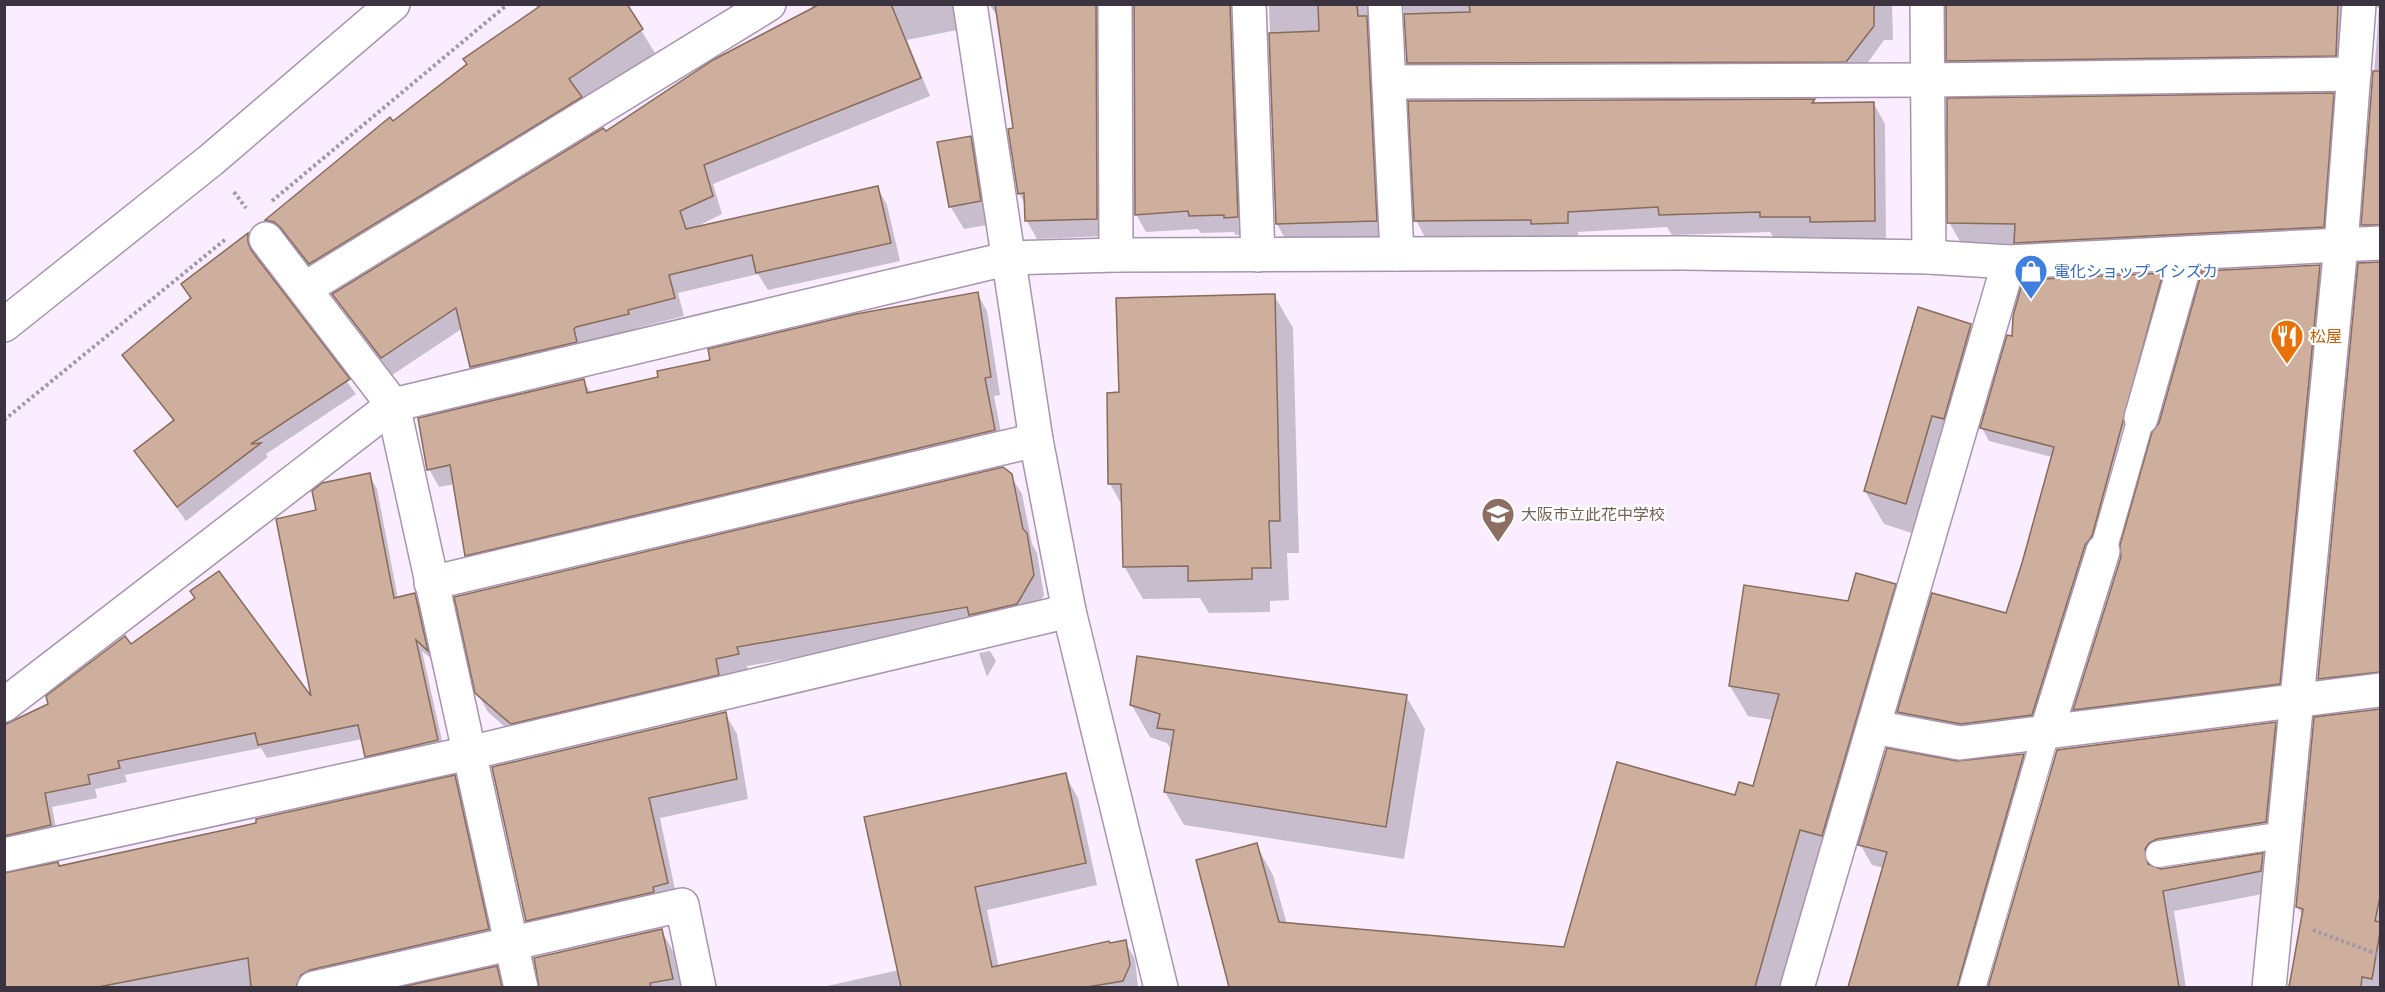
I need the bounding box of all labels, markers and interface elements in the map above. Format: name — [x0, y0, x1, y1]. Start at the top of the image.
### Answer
shop icon: 電化ショップ イシズカ — [2013, 253, 2049, 300]
place label: 電化ショップ イシズカ — [2054, 261, 2218, 282]
restaurant icon: 松屋 — [2269, 318, 2305, 365]
place label: 松屋 — [2310, 326, 2342, 347]
school or university icon: 大阪市立此花中学校 — [1480, 496, 1516, 543]
place label: 大阪市立此花中学校 — [1521, 504, 1665, 525]

